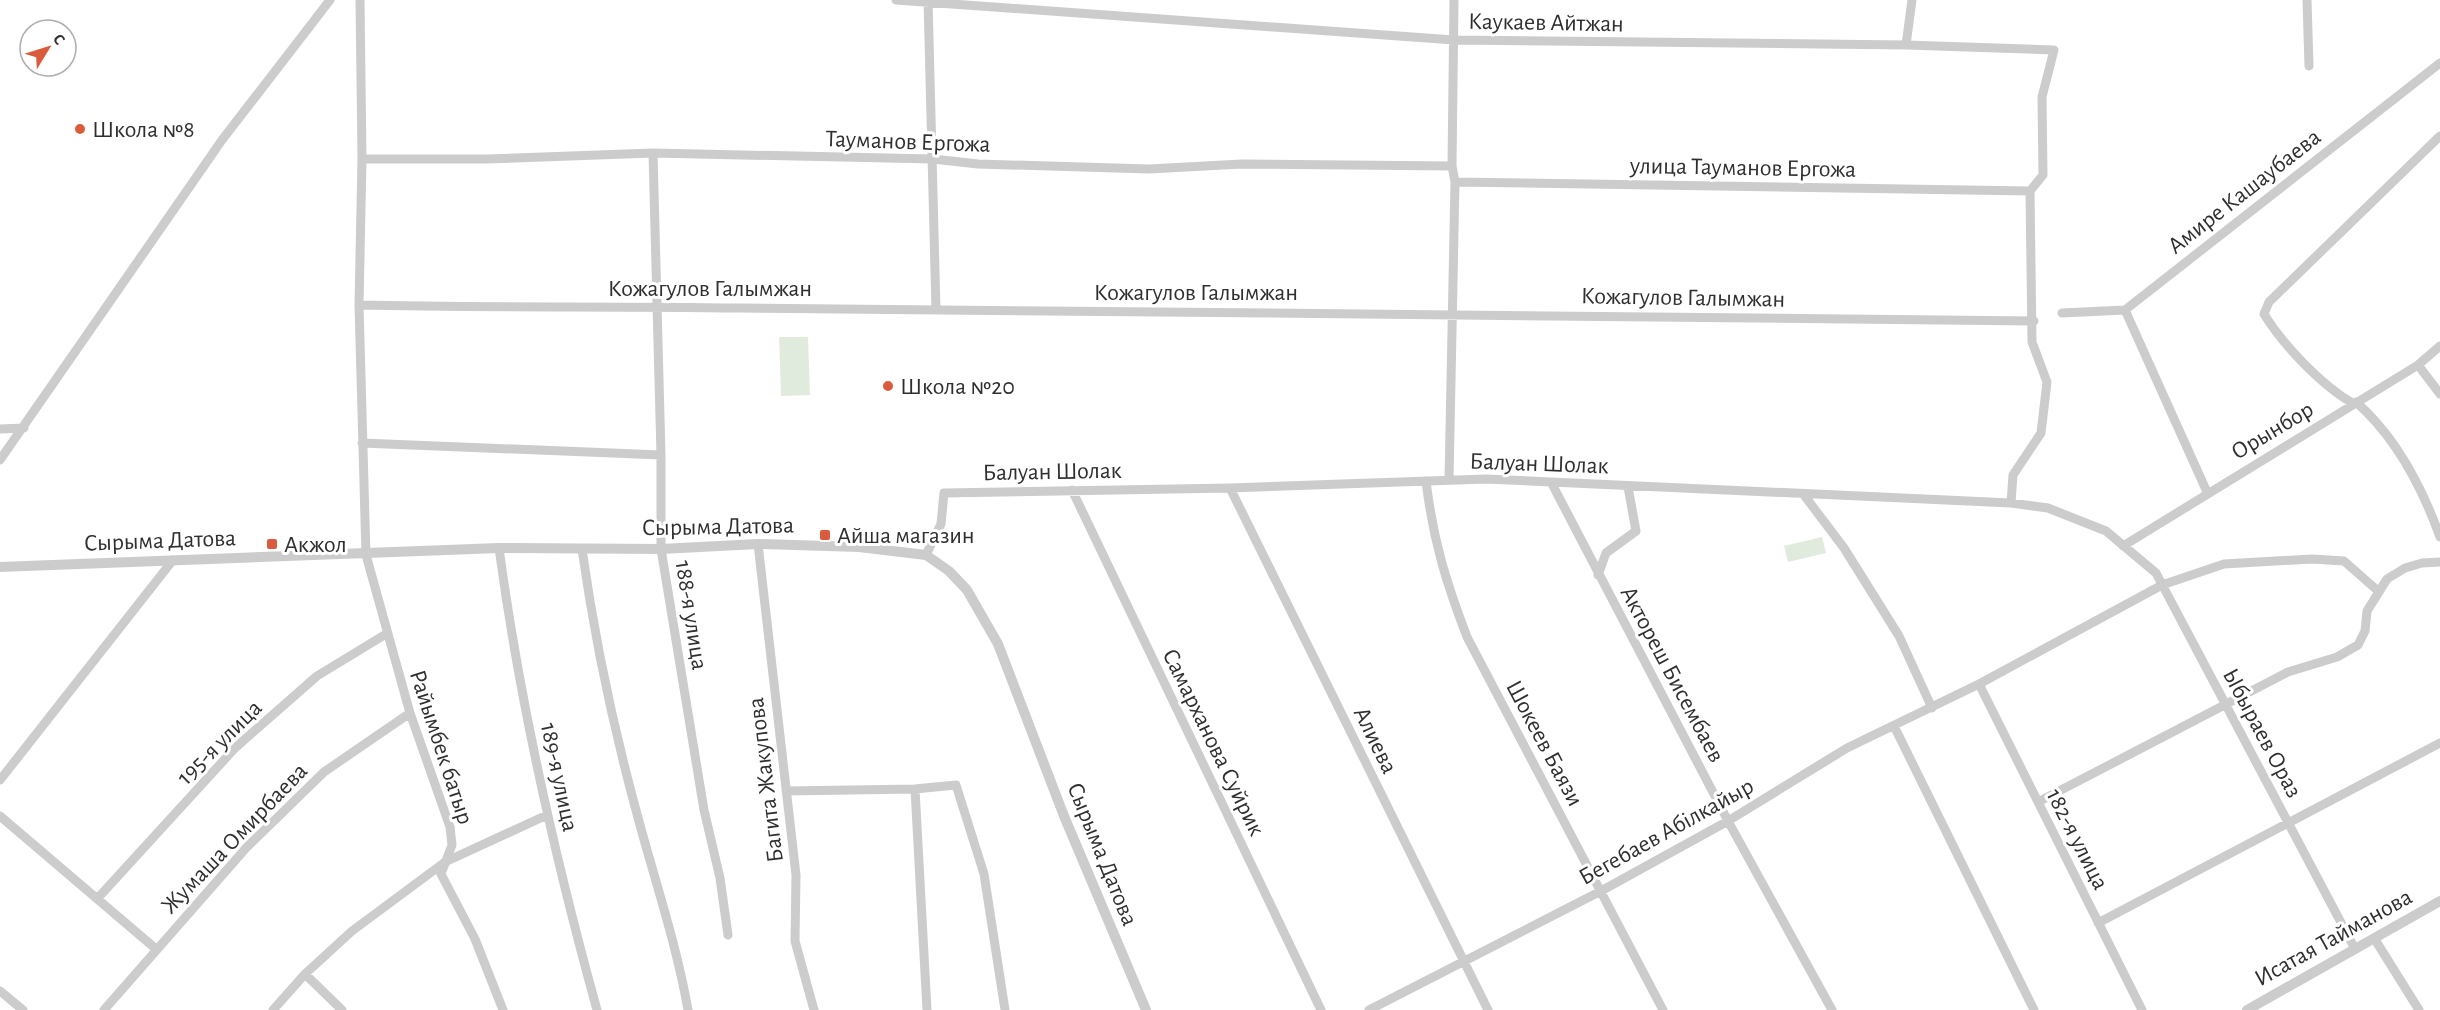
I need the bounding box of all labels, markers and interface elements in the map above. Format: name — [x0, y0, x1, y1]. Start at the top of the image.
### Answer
street label: Каукаев Айтжан — [1468, 10, 1624, 36]
north arrow — [18, 18, 78, 78]
text: С — [50, 31, 68, 48]
place label: Школа №8 — [92, 118, 195, 142]
marker: Школа №8 — [73, 122, 87, 136]
street label: Амире Кашаубаева — [2164, 125, 2326, 259]
street label: Тауманов Ергожа — [825, 127, 991, 157]
street label: улица Тауманов Ергожа — [1629, 154, 1856, 182]
street label: Кожагулов Галымжан — [608, 277, 812, 301]
street label: Кожагулов Галымжан — [1094, 281, 1298, 305]
street label: Кожагулов Галымжан — [1581, 284, 1785, 312]
place label: Школа №20 — [900, 375, 1015, 399]
marker: Школа №20 — [881, 379, 895, 393]
street label: Орынбор — [2227, 397, 2318, 465]
street label: Балуан Шолак — [1469, 450, 1609, 478]
street label: Балуан Шолак — [982, 459, 1122, 485]
street label: Сырыма Датова — [642, 514, 794, 540]
place label: Айша магазин — [837, 524, 975, 548]
street label: Сырыма Датова — [84, 526, 237, 556]
marker: Айша магазин — [818, 528, 832, 542]
place label: Акжол — [284, 533, 347, 557]
marker: Акжол — [265, 537, 279, 551]
street label: 188-я улица — [671, 559, 712, 672]
street label: Актореш Бисембаев — [1616, 583, 1729, 766]
street label: Самарханова Суйрик — [1157, 645, 1269, 840]
street label: Ыбыраев Ораз — [2218, 665, 2306, 802]
street label: Райымбек батыр — [405, 667, 477, 827]
street label: Шокеев Баязи — [1501, 677, 1587, 810]
street label: 195-я улица — [173, 696, 267, 790]
street label: Багита Жакупова — [744, 696, 788, 864]
street label: Алиева — [1349, 703, 1401, 778]
street label: 189-я улица — [536, 721, 582, 834]
street label: Жумаша Омирбаева — [157, 759, 312, 918]
street label: Бегебаев Абілкайыр — [1575, 774, 1758, 890]
street label: Сырыма Датова — [1062, 779, 1142, 929]
street label: 182-я улица — [2041, 785, 2113, 894]
street label: Исатая Тайманова — [2251, 885, 2416, 991]

